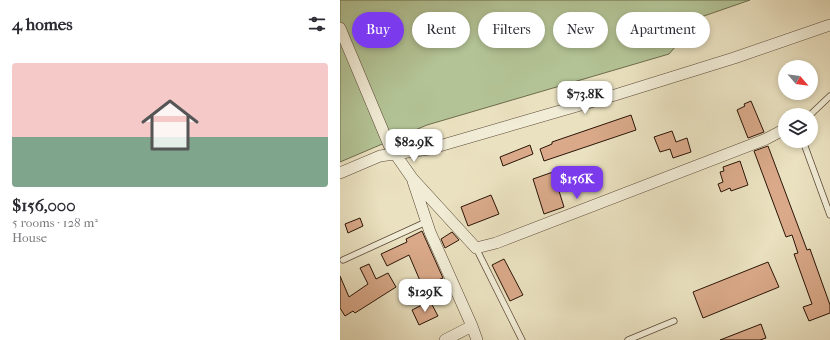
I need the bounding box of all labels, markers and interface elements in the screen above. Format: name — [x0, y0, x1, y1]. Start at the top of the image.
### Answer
chip: Buy — [352, 12, 404, 48]
chip: Rent — [412, 12, 470, 48]
chip: Filters — [478, 12, 545, 48]
chip: New — [553, 12, 608, 48]
chip: Apartment — [616, 12, 710, 48]
icon: filters — [306, 13, 328, 35]
text: 4 homes — [12, 14, 72, 34]
north arrow — [778, 60, 818, 100]
map controls — [778, 60, 818, 148]
pin: $73.8K — [552, 81, 618, 115]
text: $73.8K — [566, 86, 604, 101]
icon: home — [134, 89, 206, 161]
button: layers — [778, 108, 818, 148]
pin: $82.9K — [381, 129, 447, 163]
text: $82.9K — [395, 134, 433, 149]
pin: $156K — [549, 166, 605, 200]
text: $156K — [560, 171, 594, 186]
text: $156,000 — [12, 195, 76, 215]
text: 5 rooms · 128 m² — [12, 215, 98, 230]
text: House — [12, 230, 47, 245]
pin: $129K — [397, 279, 453, 313]
text: $129K — [408, 284, 442, 299]

